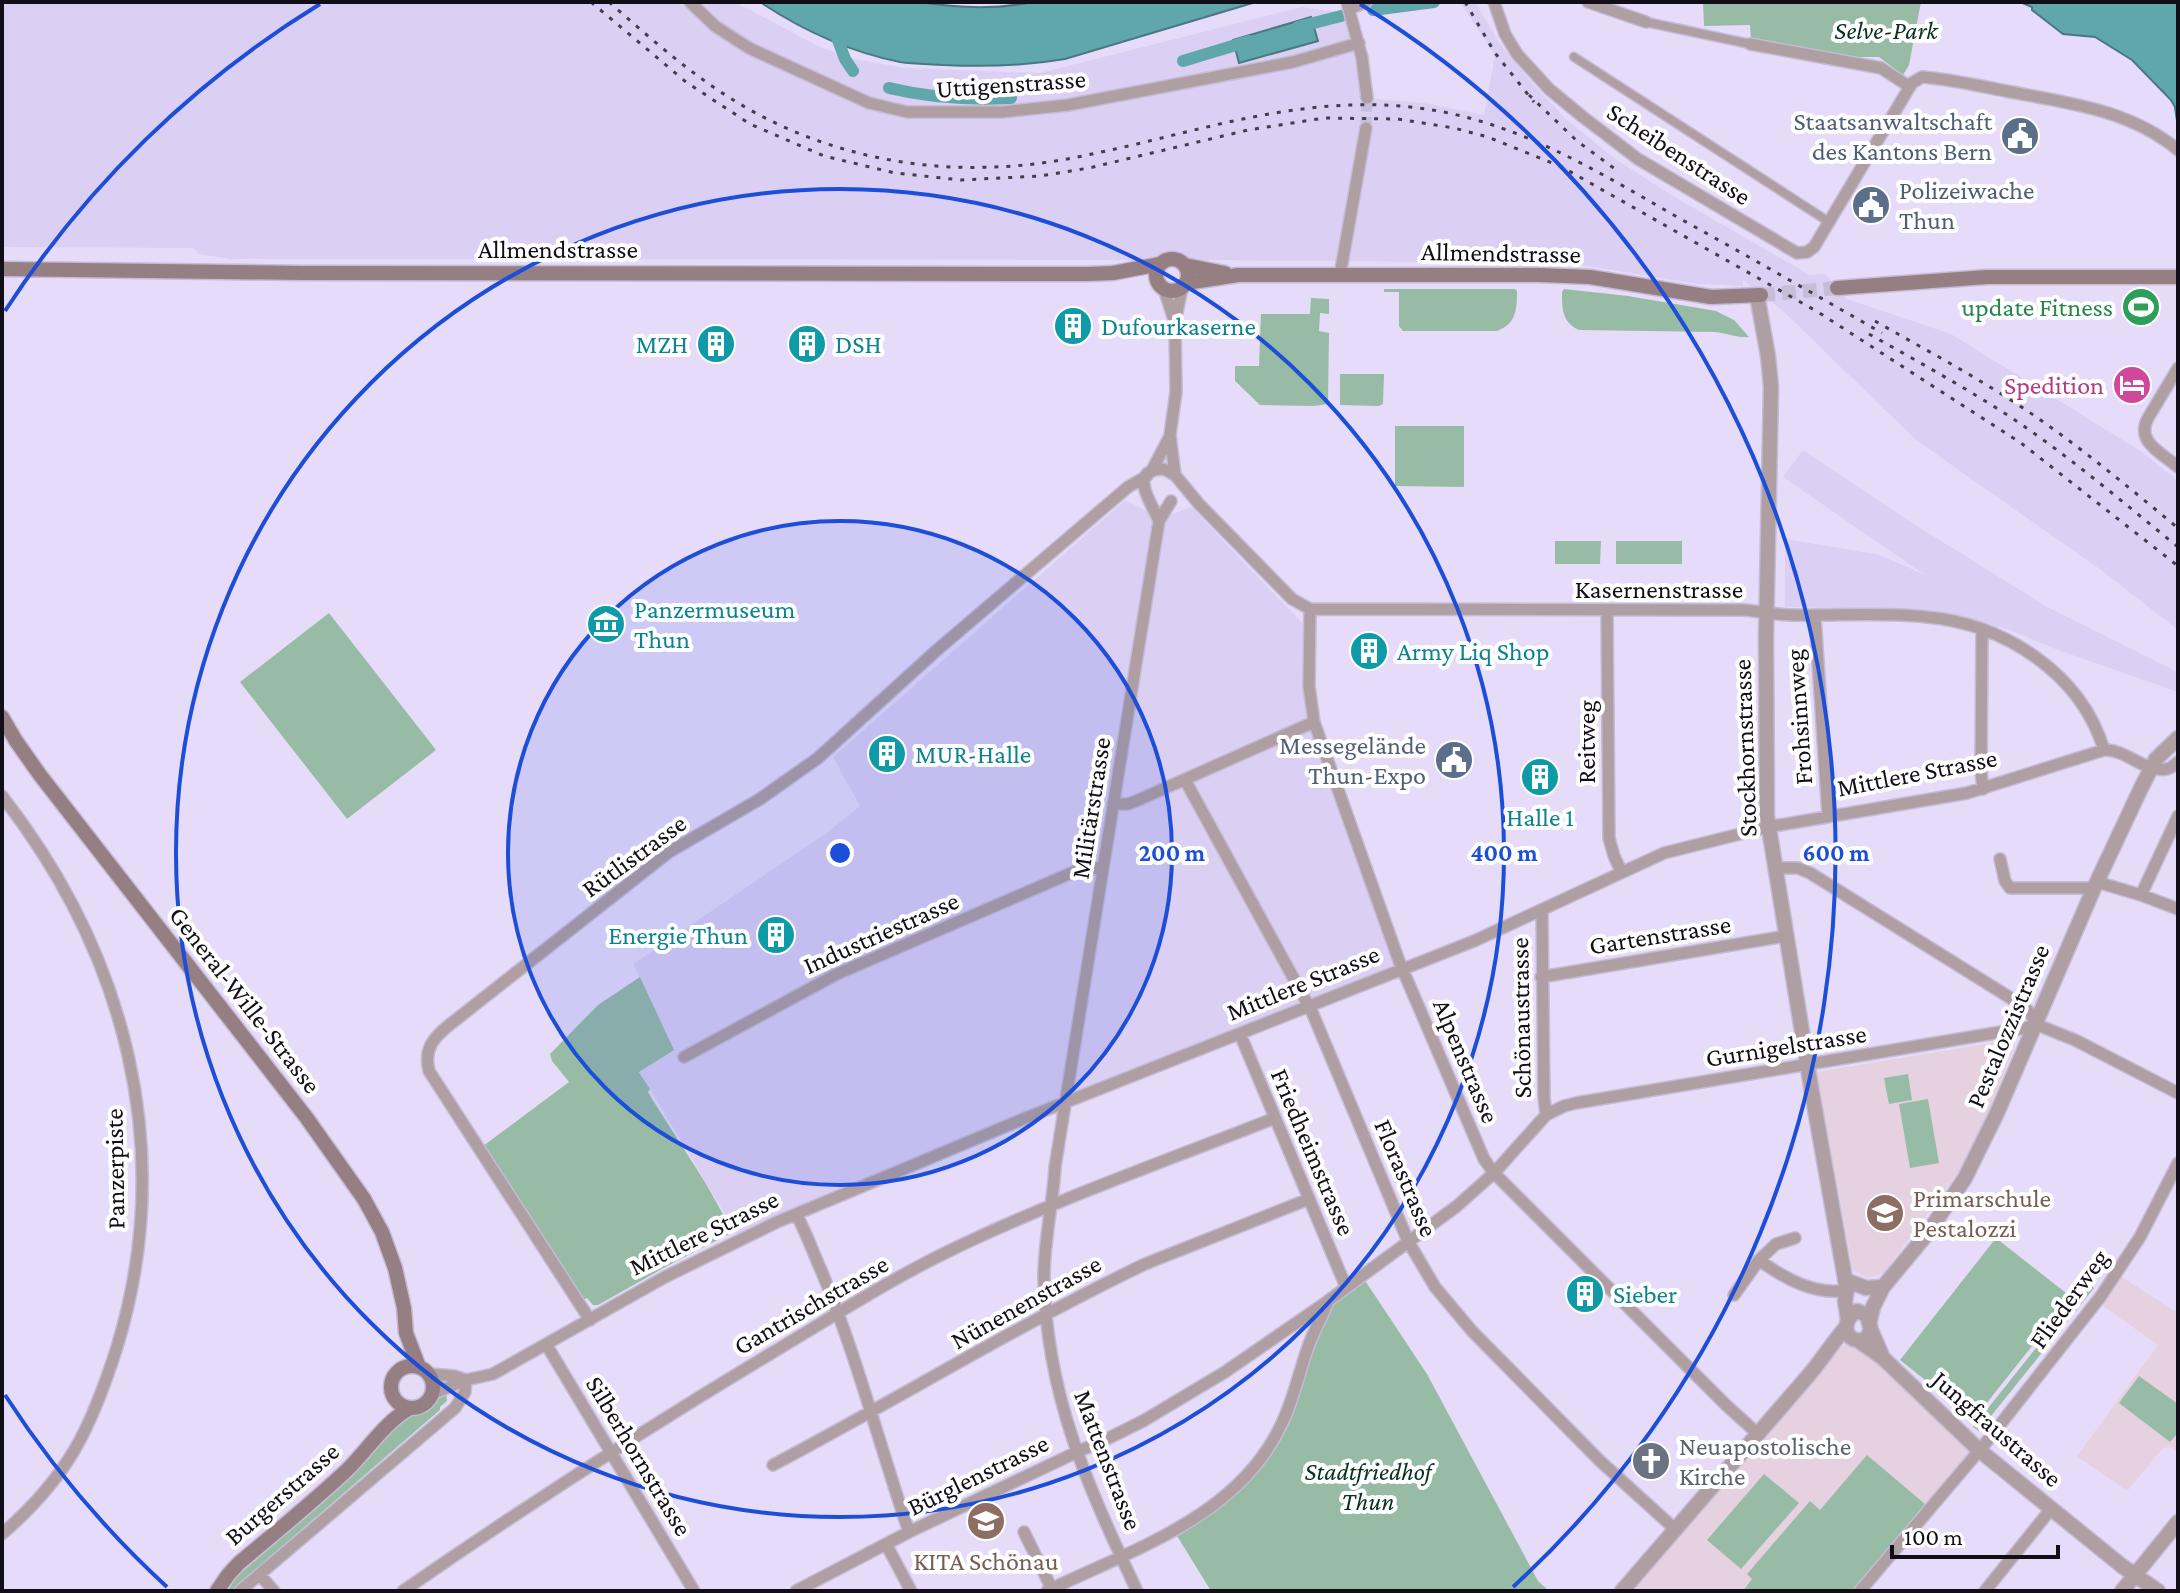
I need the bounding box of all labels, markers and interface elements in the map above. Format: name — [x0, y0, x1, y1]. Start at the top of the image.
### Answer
park label: Selve-Park — [1834, 16, 1939, 45]
street label: Uttigenstrasse — [935, 64, 1087, 104]
street label: Scheibenstrasse — [1602, 97, 1756, 211]
place label: Staatsanwaltschaft des Kantons Bern — [1793, 107, 1992, 166]
public building icon: Staatsanwaltschaft des Kantons Bern — [1999, 115, 2041, 157]
place label: Polizeiwache Thun — [1899, 176, 2034, 235]
public building icon: Polizeiwache Thun — [1850, 184, 1892, 226]
street label: Allmendstrasse — [478, 235, 638, 264]
street label: Allmendstrasse — [1421, 237, 1581, 269]
sports icon: update Fitness — [2120, 286, 2162, 328]
place label: update Fitness — [1961, 293, 2113, 322]
building icon: Dufourkaserne — [1052, 305, 1094, 347]
place label: Dufourkaserne — [1101, 312, 1256, 341]
building icon: MZH — [695, 323, 737, 365]
building icon: DSH — [786, 323, 828, 365]
place label: MZH — [636, 330, 688, 359]
place label: DSH — [835, 330, 882, 359]
hotel icon: Spedition — [2111, 364, 2153, 406]
place label: Spedition — [2004, 371, 2104, 400]
street label: Kasernenstrasse — [1575, 575, 1743, 604]
place label: Panzermuseum Thun — [634, 595, 795, 654]
museum icon: Panzermuseum Thun — [585, 603, 627, 645]
building icon: Army Liq Shop — [1348, 630, 1390, 672]
place label: Army Liq Shop — [1397, 637, 1549, 666]
street label: Frohsinnweg — [1780, 648, 1818, 786]
street label: Stockhornstrasse — [1727, 659, 1763, 837]
street label: Reitweg — [1572, 700, 1601, 784]
place label: Messegelände Thun-Expo — [1279, 731, 1426, 790]
building icon: MUR-Halle — [866, 733, 908, 775]
street label: Militärstrasse — [1065, 735, 1117, 881]
public building icon: Messegelände Thun-Expo — [1433, 739, 1475, 781]
place label: MUR-Halle — [915, 740, 1031, 769]
street label: Mittlere Strasse — [1835, 743, 1999, 803]
building icon: Halle 1 — [1519, 756, 1561, 798]
place label: Halle 1 — [1506, 803, 1574, 832]
street label: Rütlistrasse — [576, 809, 692, 903]
centre of rings — [826, 839, 854, 867]
text: 200 m — [1139, 839, 1206, 866]
text: 400 m — [1470, 839, 1538, 866]
text: 600 m — [1802, 839, 1870, 866]
street label: Industriestrasse — [799, 886, 963, 980]
street label: General-Wille-Strasse — [163, 901, 327, 1099]
street label: Gartenstrasse — [1587, 909, 1733, 961]
building icon: Energie Thun — [755, 914, 797, 956]
place label: Energie Thun — [608, 921, 748, 950]
street label: Schönaustrasse — [1505, 937, 1537, 1099]
street label: Mittlere Strasse — [1222, 939, 1384, 1027]
street label: Pestalozzistrasse — [1961, 940, 2055, 1112]
street label: Alpenstrasse — [1427, 995, 1505, 1127]
street label: Gurnigelstrasse — [1704, 1019, 1868, 1073]
street label: Friedheimstrasse — [1265, 1064, 1361, 1240]
street label: Panzerpiste — [99, 1108, 131, 1230]
street label: Florastrasse — [1368, 1115, 1444, 1241]
street label: Mittlere Strasse — [625, 1184, 783, 1282]
place label: Primarschule Pestalozzi — [1913, 1184, 2051, 1243]
school or university icon: Primarschule Pestalozzi — [1864, 1192, 1906, 1234]
street label: Fliederweg — [2023, 1244, 2115, 1354]
street label: Gantrischstrasse — [729, 1249, 893, 1361]
street label: Nünenenstrasse — [946, 1249, 1106, 1355]
building icon: Sieber — [1564, 1273, 1606, 1315]
place label: Sieber — [1613, 1280, 1677, 1309]
street label: Jungfraustrasse — [1925, 1364, 2068, 1493]
street label: Silberhornstrasse — [580, 1371, 698, 1541]
street label: Mattenstrasse — [1068, 1386, 1148, 1534]
street label: Bürglenstrasse — [903, 1428, 1053, 1522]
place label: Neuapostolische Kirche — [1679, 1432, 1851, 1491]
street label: Burgerstrasse — [219, 1437, 345, 1551]
church icon: Neuapostolische Kirche — [1630, 1440, 1672, 1482]
park label: Stadtfriedhof Thun — [1305, 1457, 1435, 1516]
school or university icon: KITA Schönau — [965, 1500, 1007, 1542]
scale bar — [1892, 1509, 2058, 1559]
text: 100 m — [1904, 1523, 1963, 1550]
place label: KITA Schönau — [913, 1547, 1059, 1576]

